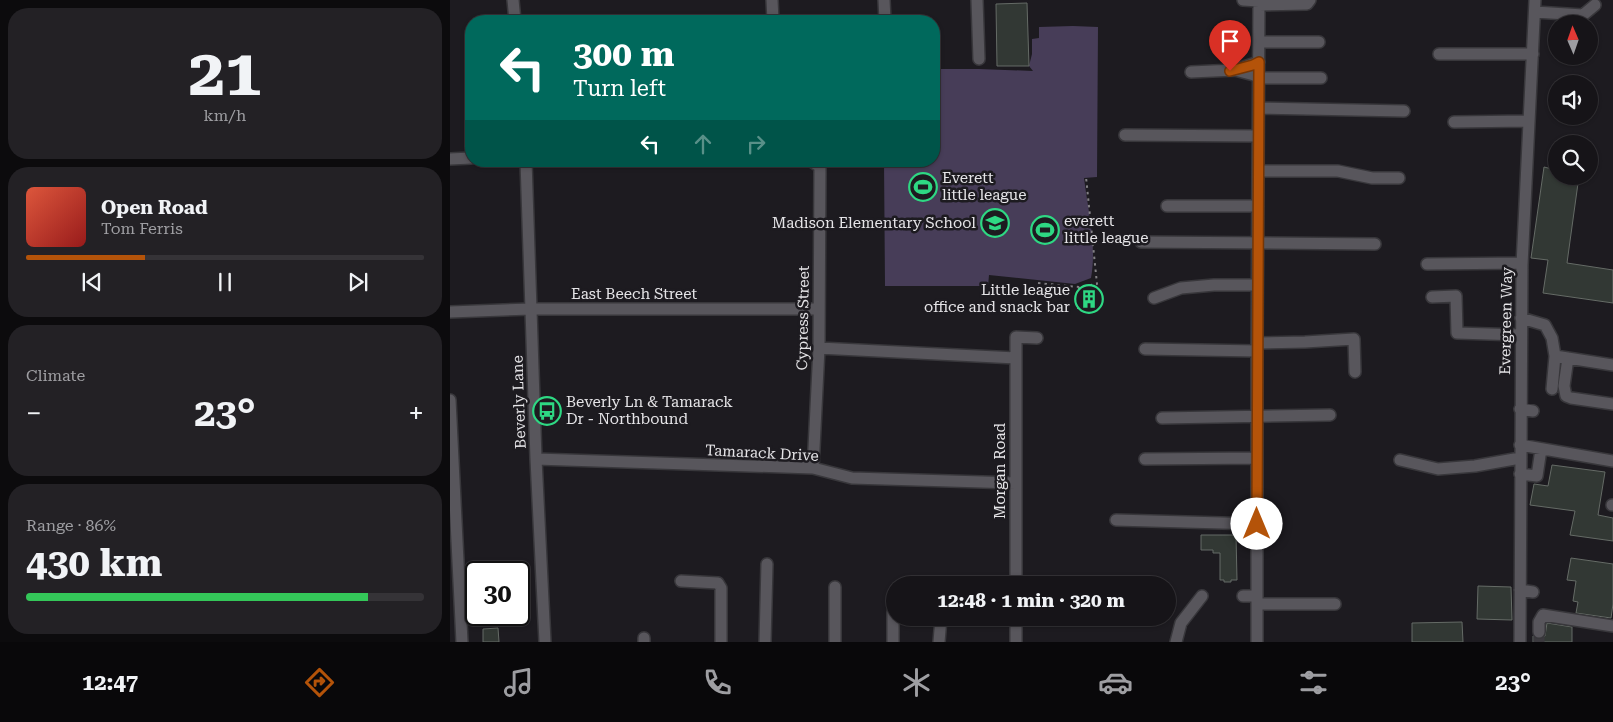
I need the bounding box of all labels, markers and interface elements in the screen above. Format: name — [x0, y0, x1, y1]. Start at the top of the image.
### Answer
north arrow — [1548, 15, 1598, 65]
map controls — [1548, 15, 1598, 185]
pin — [1209, 20, 1251, 71]
icon: arrive — [1216, 27, 1244, 55]
text: 300 m — [573, 34, 674, 75]
text: 21 — [189, 35, 261, 111]
icon: left — [490, 35, 555, 100]
button: sound — [1548, 75, 1598, 125]
text: Turn left — [573, 76, 666, 101]
text: km/h — [204, 106, 246, 125]
icon: left — [636, 130, 664, 158]
icon: ahead — [689, 130, 717, 158]
icon: right — [742, 130, 770, 158]
button: search — [1548, 135, 1598, 185]
place label: Everett little league — [942, 169, 1026, 204]
sports icon: Everett little league — [908, 172, 938, 202]
text: Open Road — [101, 196, 208, 219]
school or university icon: Madison Elementary School — [980, 208, 1010, 238]
place label: everett little league — [1064, 212, 1148, 247]
place label: Madison Elementary School — [772, 214, 976, 232]
sports icon: everett little league — [1030, 215, 1060, 245]
text: Tom Ferris — [101, 219, 183, 238]
street label: Cypress Street — [793, 265, 813, 371]
street label: Evergreen Way — [1496, 267, 1516, 375]
icon: previous — [78, 268, 106, 296]
icon: pause — [211, 268, 239, 296]
icon: next — [344, 268, 372, 296]
place label: Little league office and snack bar — [924, 281, 1070, 316]
building icon: Little league office and snack bar — [1074, 284, 1104, 314]
street label: East Beech Street — [571, 285, 697, 303]
street label: Beverly Lane — [508, 355, 530, 449]
text: Climate — [26, 366, 85, 385]
text: 23° — [194, 391, 256, 435]
place label: Beverly Ln & Tamarack Dr - Northbound — [566, 393, 733, 428]
bus stop icon: Beverly Ln & Tamarack Dr - Northbound — [532, 396, 562, 426]
text: − — [26, 397, 42, 430]
text: + — [408, 397, 424, 430]
street label: Morgan Road — [991, 423, 1009, 519]
street label: Tamarack Drive — [705, 441, 819, 465]
position arrow — [1230, 497, 1282, 549]
text: Range · 86% — [26, 516, 116, 535]
text: 430 km — [26, 541, 162, 585]
speed limit sign: 30 — [465, 561, 530, 626]
text: 12:48 · 1 min · 320 m — [937, 589, 1125, 612]
icon: directions — [302, 665, 337, 700]
icon: music — [501, 665, 536, 700]
icon: phone — [700, 665, 735, 700]
icon: climate — [899, 665, 934, 700]
icon: car — [1098, 665, 1133, 700]
icon: filters — [1296, 665, 1331, 700]
text: 12:47 — [82, 670, 138, 695]
text: 23° — [1495, 670, 1531, 695]

